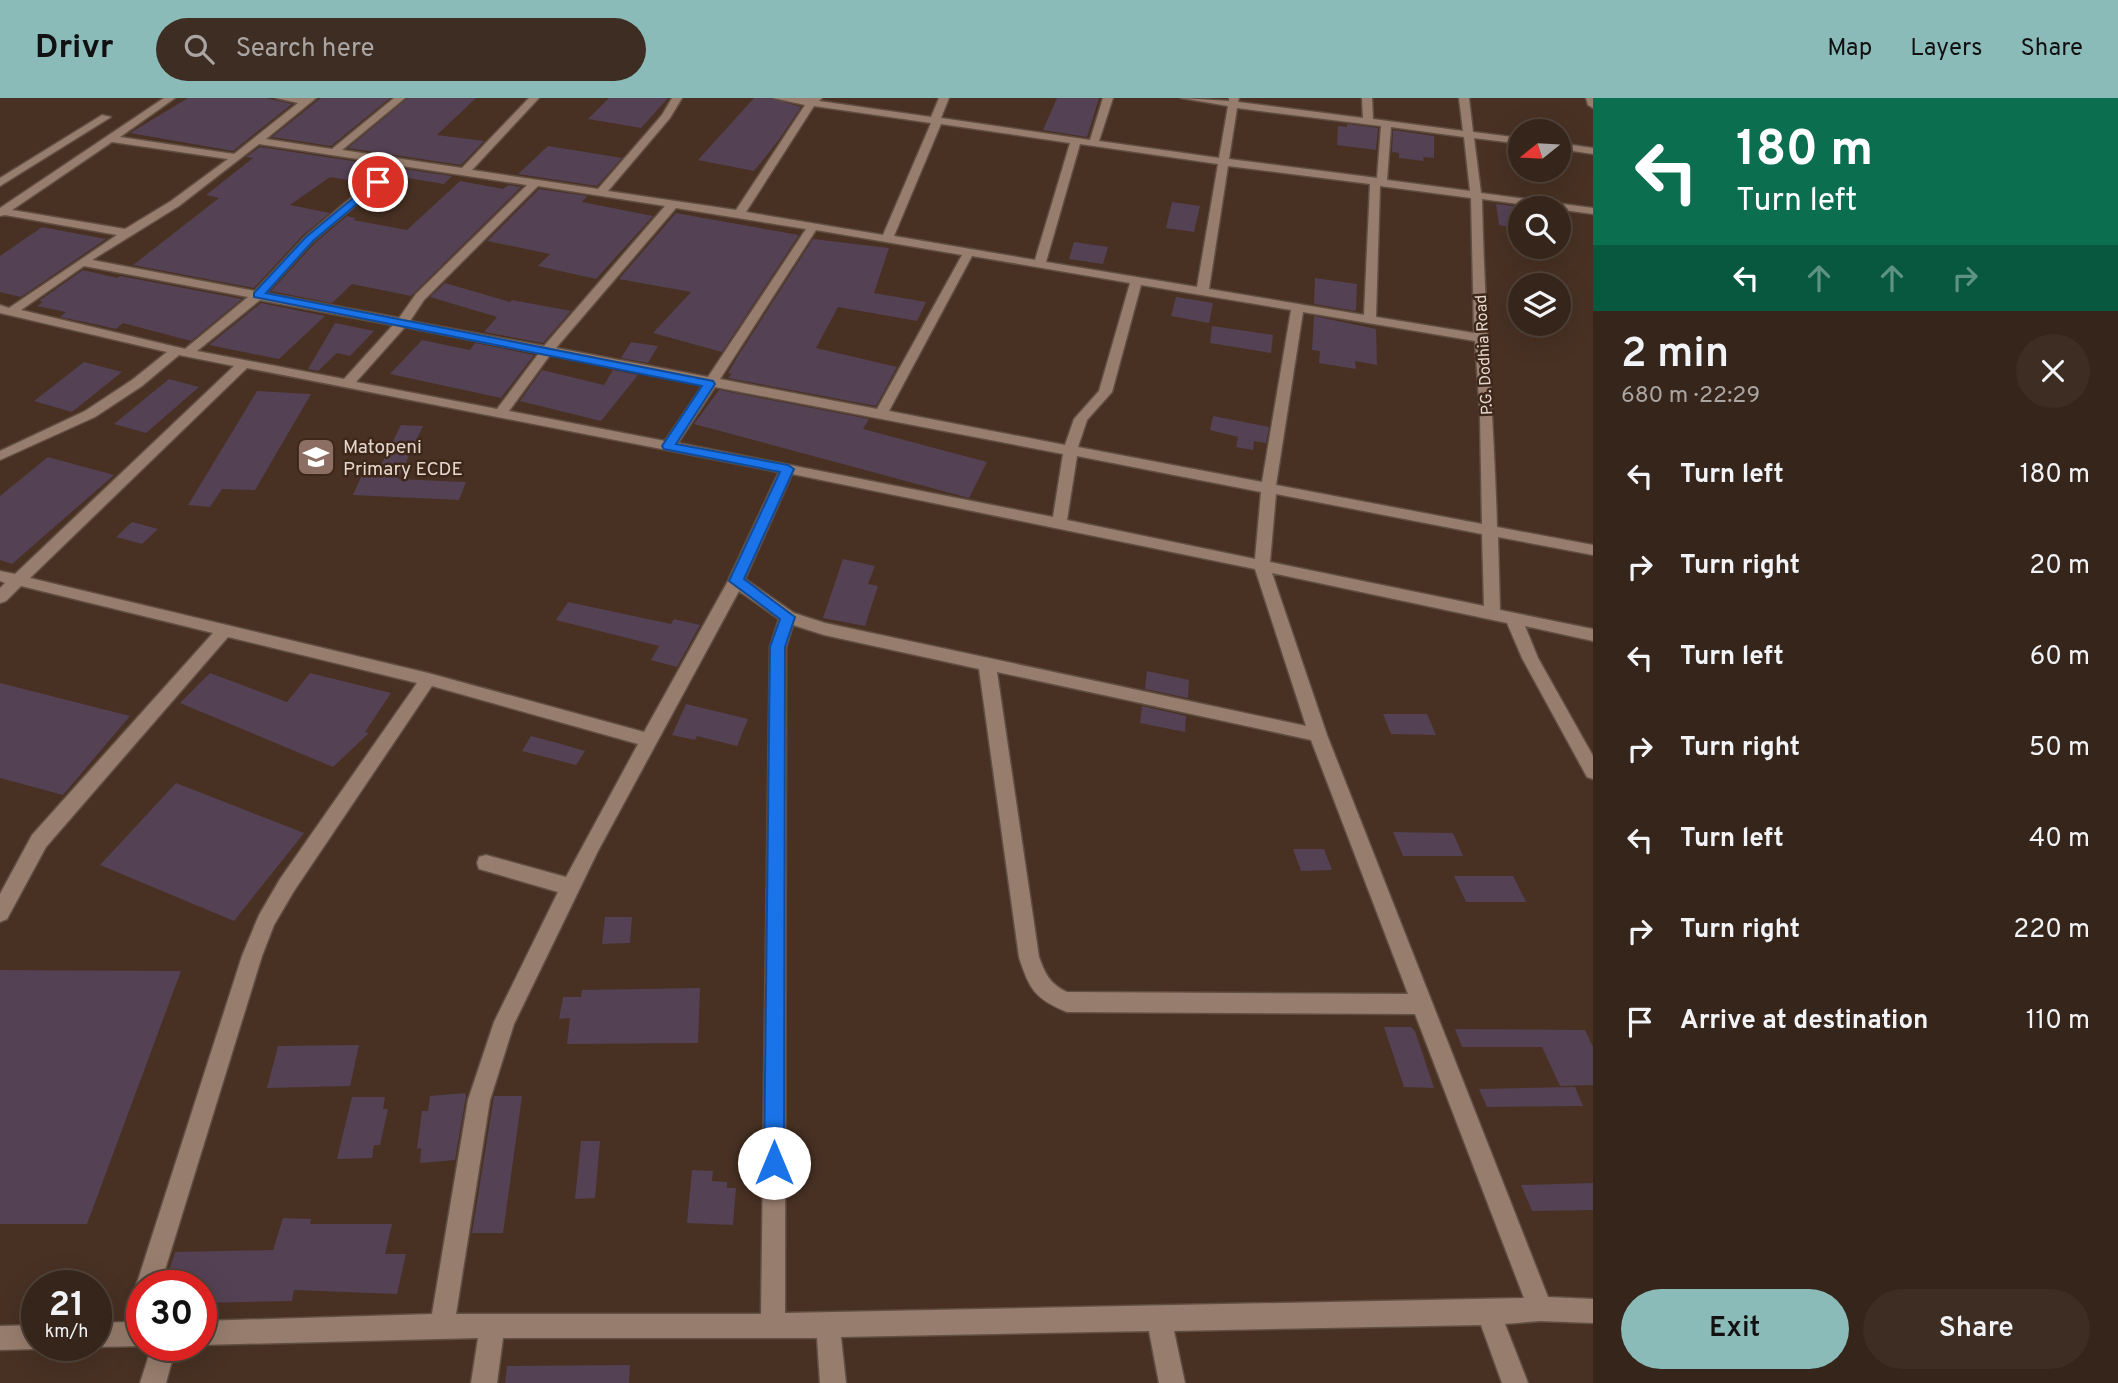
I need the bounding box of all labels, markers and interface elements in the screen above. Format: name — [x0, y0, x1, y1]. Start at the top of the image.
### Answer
search box — [156, 18, 646, 81]
text: Drivr — [35, 28, 114, 70]
icon: search — [180, 30, 218, 68]
text: Search here — [236, 33, 375, 66]
text: Map — [1827, 34, 1872, 64]
text: Layers — [1910, 34, 1982, 64]
text: Share — [2020, 34, 2083, 64]
north arrow — [1508, 119, 1572, 182]
map controls — [1508, 119, 1571, 336]
text: 180 m — [1736, 121, 1873, 183]
icon: left — [1621, 126, 1712, 217]
pin — [348, 152, 408, 212]
icon: arrive — [359, 163, 397, 201]
text: Turn left — [1736, 182, 1857, 222]
button: search — [1508, 196, 1571, 259]
icon: left — [1727, 259, 1765, 297]
icon: ahead — [1800, 259, 1838, 297]
icon: ahead — [1873, 259, 1911, 297]
icon: right — [1946, 259, 1984, 297]
button: layers — [1508, 273, 1571, 336]
street label: P.G. Dodhia Road — [1472, 294, 1498, 416]
text: 2 min — [1621, 329, 1729, 382]
button: close — [2016, 334, 2090, 408]
text: 680 m · 22:29 — [1621, 382, 1760, 411]
school or university icon: Matopeni Primary ECDE — [295, 436, 337, 478]
place label: Matopeni Primary ECDE — [343, 436, 463, 482]
icon: left — [1621, 457, 1659, 495]
text: Turn left — [1680, 459, 1784, 492]
text: 180 m — [2020, 459, 2090, 492]
icon: right — [1621, 548, 1659, 586]
text: Turn right — [1680, 550, 1800, 583]
text: 20 m — [2029, 550, 2090, 583]
icon: left — [1621, 639, 1659, 677]
text: Turn left — [1680, 641, 1784, 674]
text: 60 m — [2030, 641, 2090, 674]
icon: right — [1621, 730, 1659, 768]
text: Turn right — [1680, 732, 1800, 765]
text: 50 m — [2029, 732, 2090, 765]
icon: left — [1621, 821, 1659, 859]
text: Turn left — [1680, 823, 1784, 856]
text: 40 m — [2029, 823, 2090, 856]
icon: right — [1621, 912, 1659, 950]
text: Turn right — [1680, 914, 1800, 947]
text: 220 m — [2013, 914, 2090, 947]
icon: arrive — [1621, 1003, 1659, 1041]
text: Arrive at destination — [1680, 1005, 1928, 1038]
text: 110 m — [2026, 1005, 2090, 1038]
position arrow — [737, 1126, 811, 1200]
speed limit sign: 30 — [126, 1270, 217, 1361]
text: 21 — [49, 1284, 84, 1328]
button: Exit — [1621, 1289, 1849, 1369]
button: Share — [1863, 1289, 2090, 1369]
text: km/h — [45, 1321, 88, 1344]

